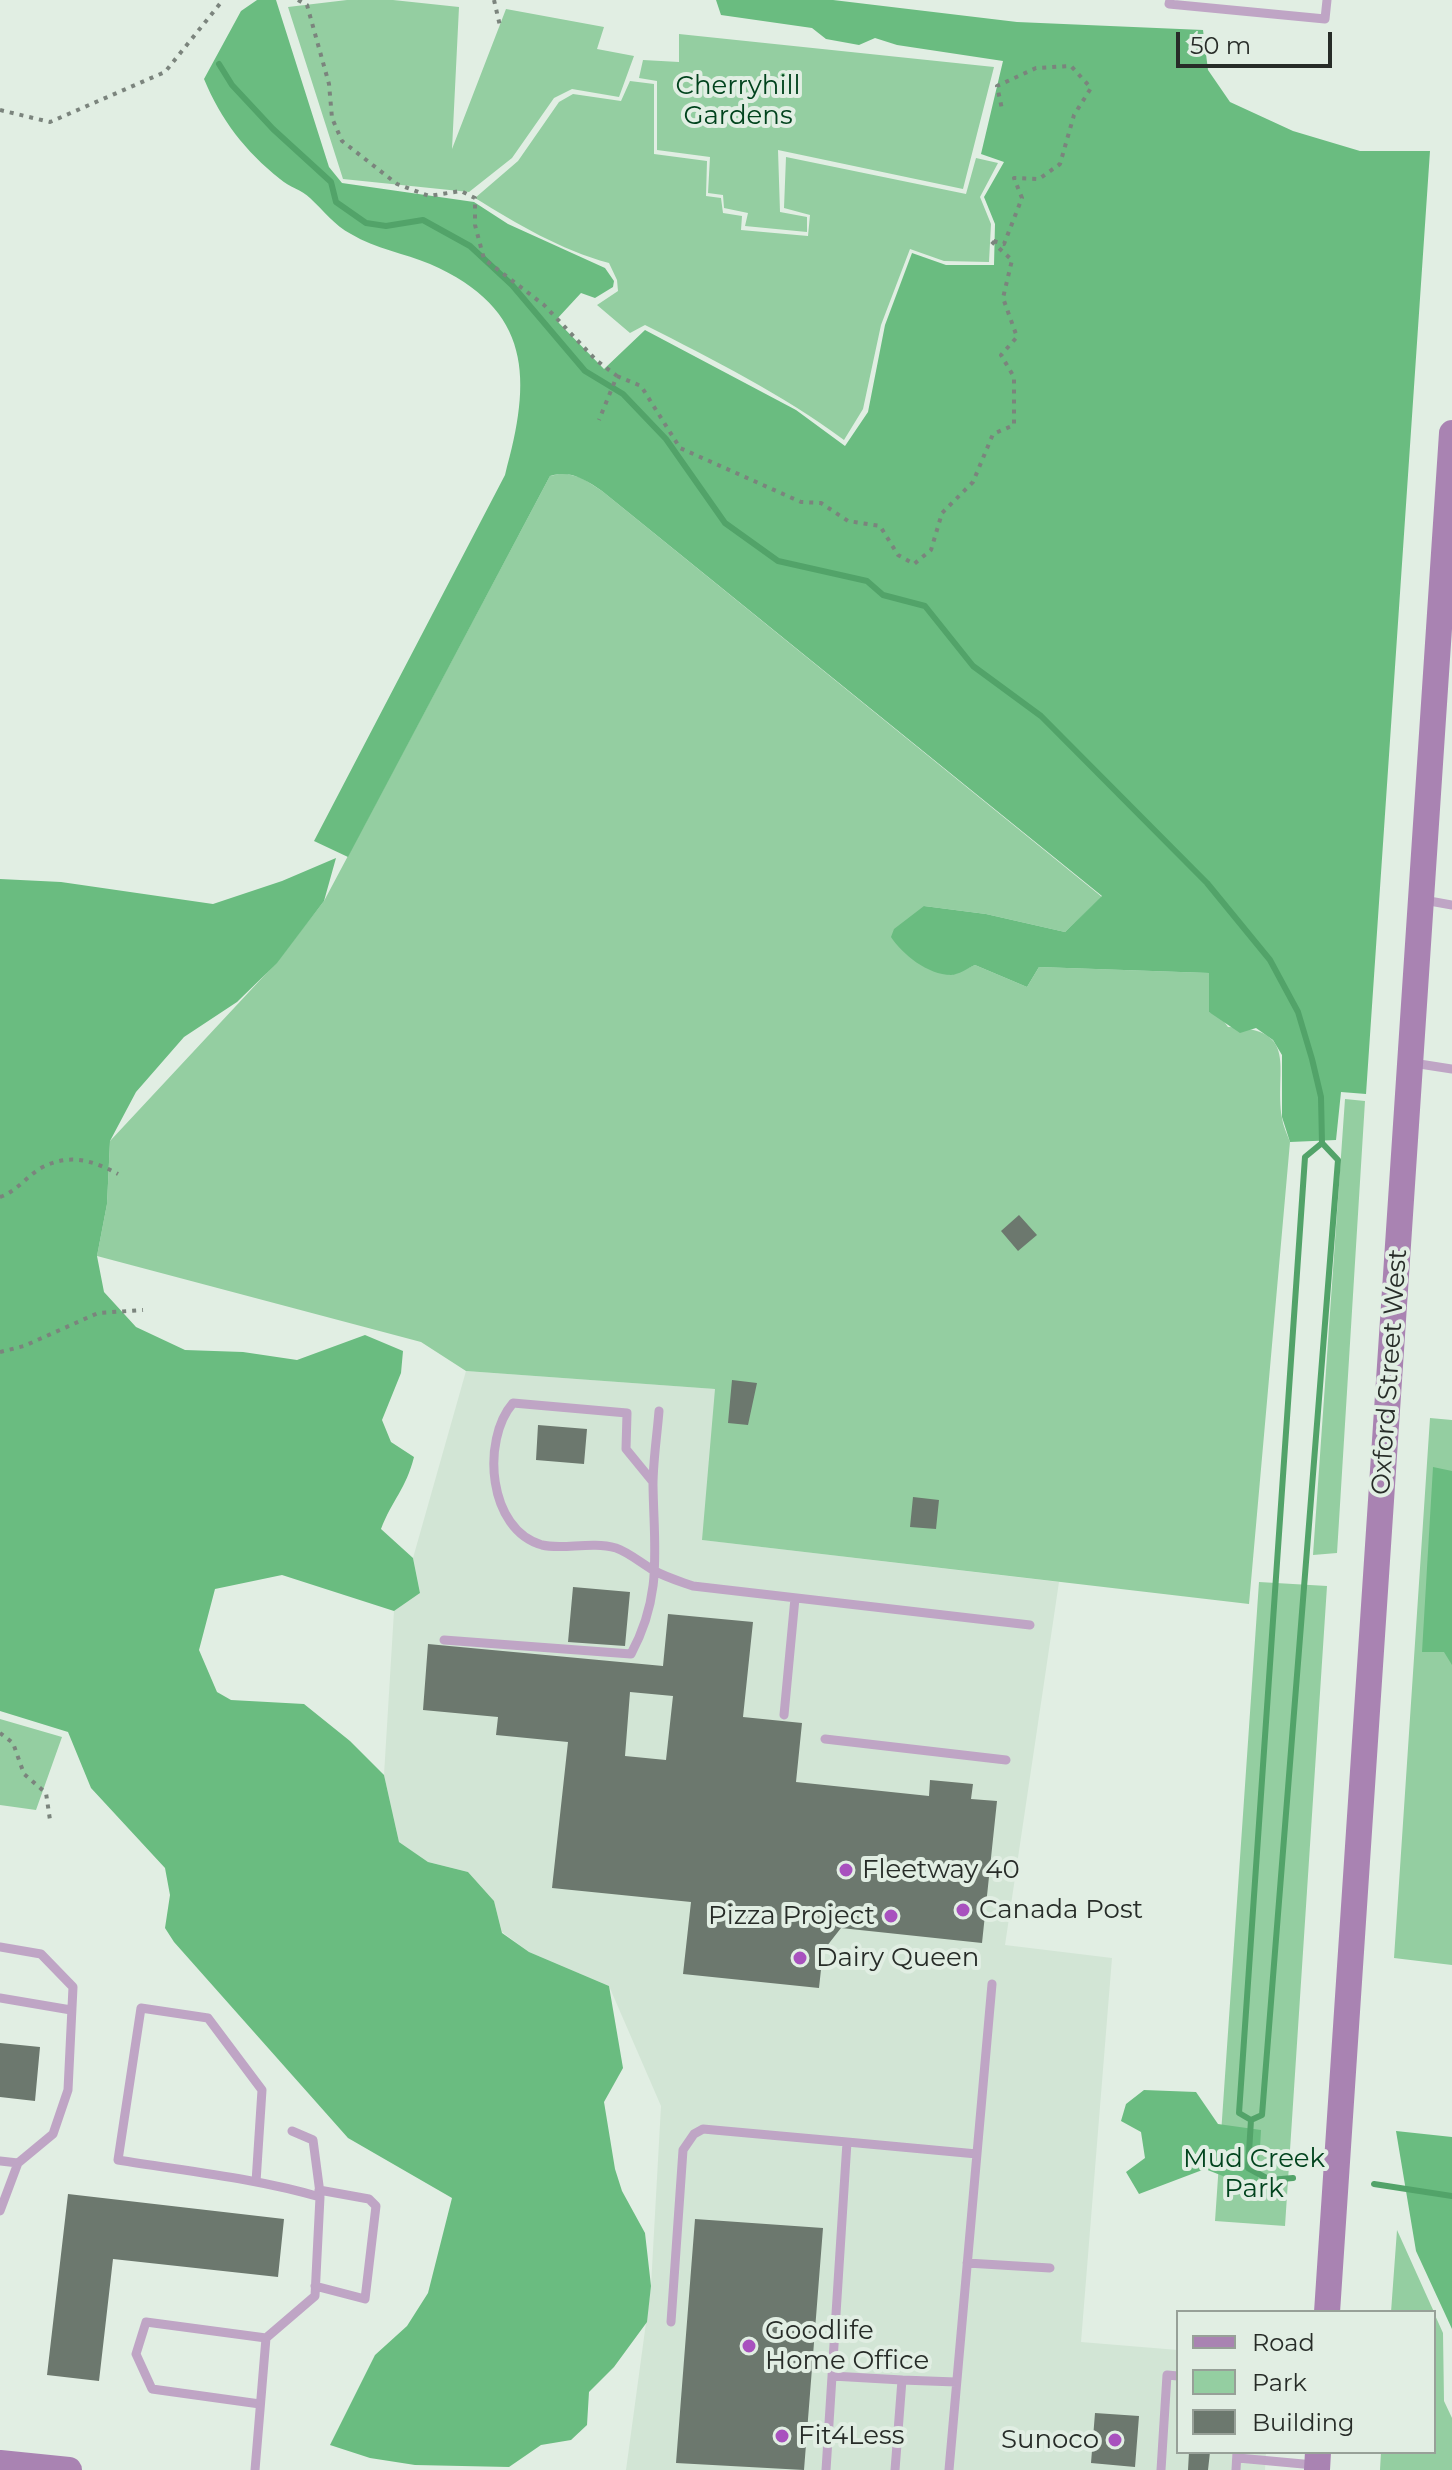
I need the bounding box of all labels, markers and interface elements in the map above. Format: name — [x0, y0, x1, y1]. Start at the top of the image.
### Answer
scale bar — [1180, 16, 1336, 66]
text: 50 m — [1190, 31, 1251, 60]
park label: Cherryhill Gardens — [676, 70, 800, 132]
street label: Oxford Street West — [1366, 1248, 1414, 1496]
place label: Fleetway 40 — [862, 1854, 1020, 1886]
marker: Fleetway 40 — [837, 1861, 855, 1879]
place label: Canada Post — [979, 1894, 1143, 1926]
place label: Pizza Project — [708, 1900, 875, 1932]
marker: Canada Post — [954, 1901, 972, 1919]
marker: Pizza Project — [882, 1907, 900, 1925]
place label: Dairy Queen — [816, 1942, 979, 1974]
marker: Dairy Queen — [791, 1949, 809, 1967]
park label: Mud Creek Park — [1183, 2143, 1325, 2204]
legend — [1176, 2310, 1436, 2454]
place label: Goodlife Home Office — [765, 2315, 929, 2376]
text: Road — [1252, 2328, 1315, 2357]
marker: Goodlife Home Office — [740, 2337, 758, 2355]
text: Park — [1252, 2368, 1307, 2397]
text: Building — [1252, 2408, 1355, 2437]
place label: Fit4Less — [798, 2420, 904, 2452]
place label: Sunoco — [1001, 2424, 1099, 2456]
marker: Fit4Less — [773, 2427, 791, 2445]
marker: Sunoco — [1106, 2431, 1124, 2449]

